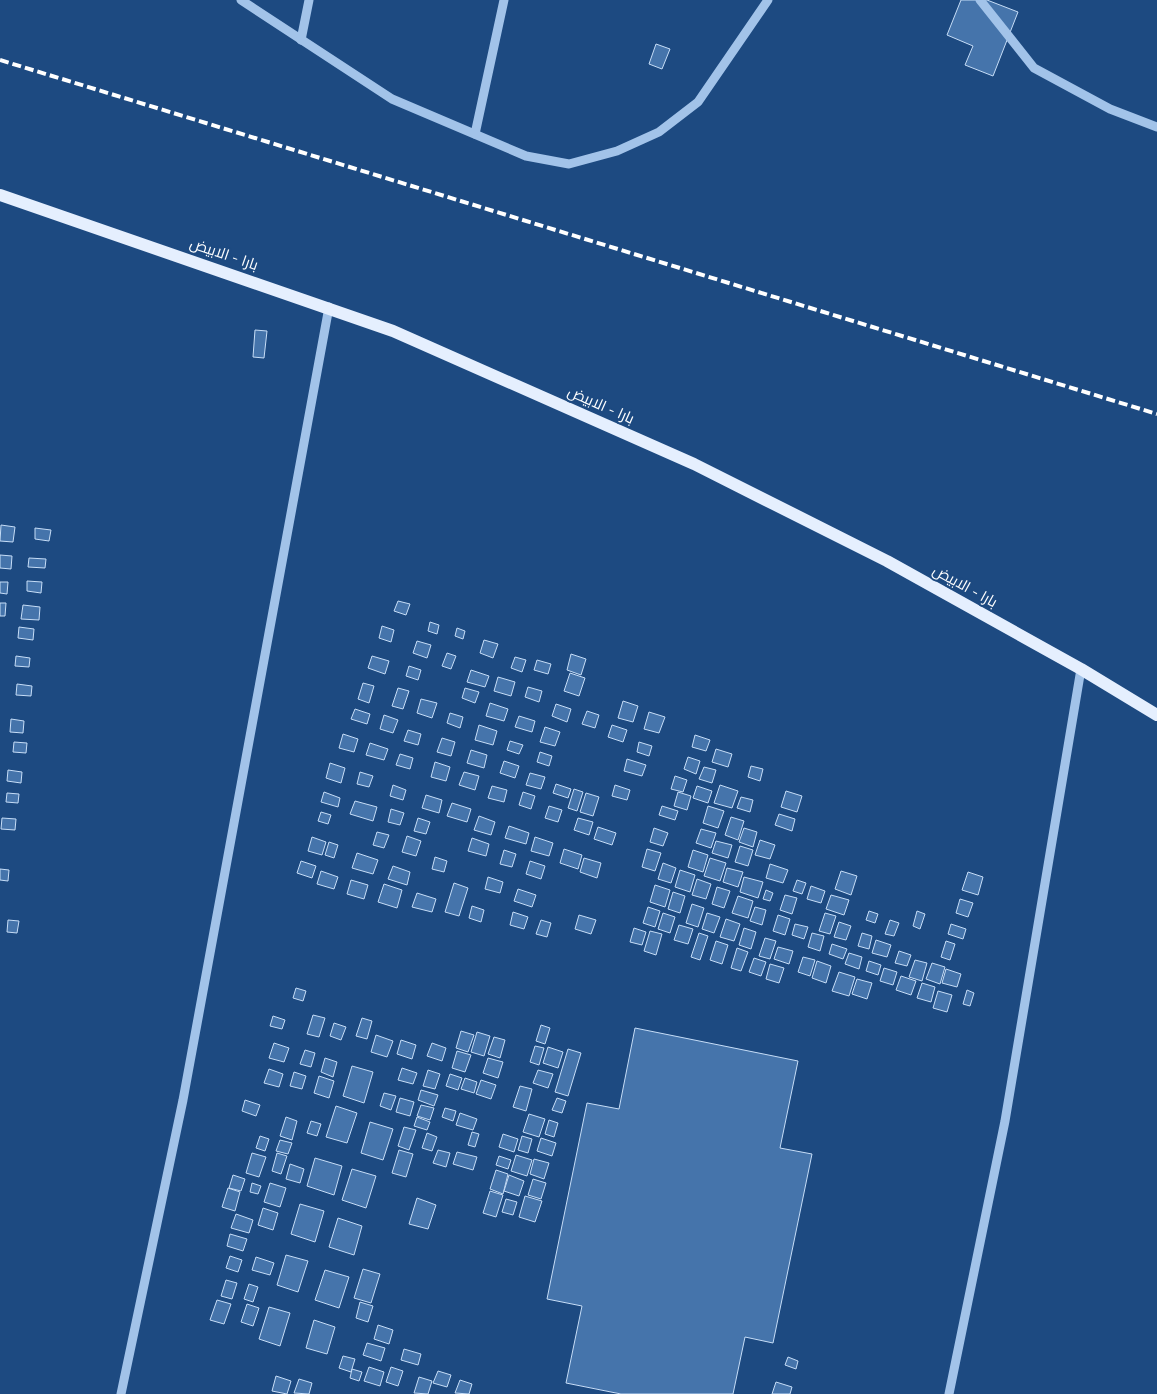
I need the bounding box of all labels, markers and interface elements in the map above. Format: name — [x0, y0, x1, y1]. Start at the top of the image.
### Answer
street label: بارا - الابيض — [187, 233, 261, 275]
street label: بارا - الابيض — [564, 381, 638, 429]
street label: بارا - الابيض — [929, 560, 1001, 612]

